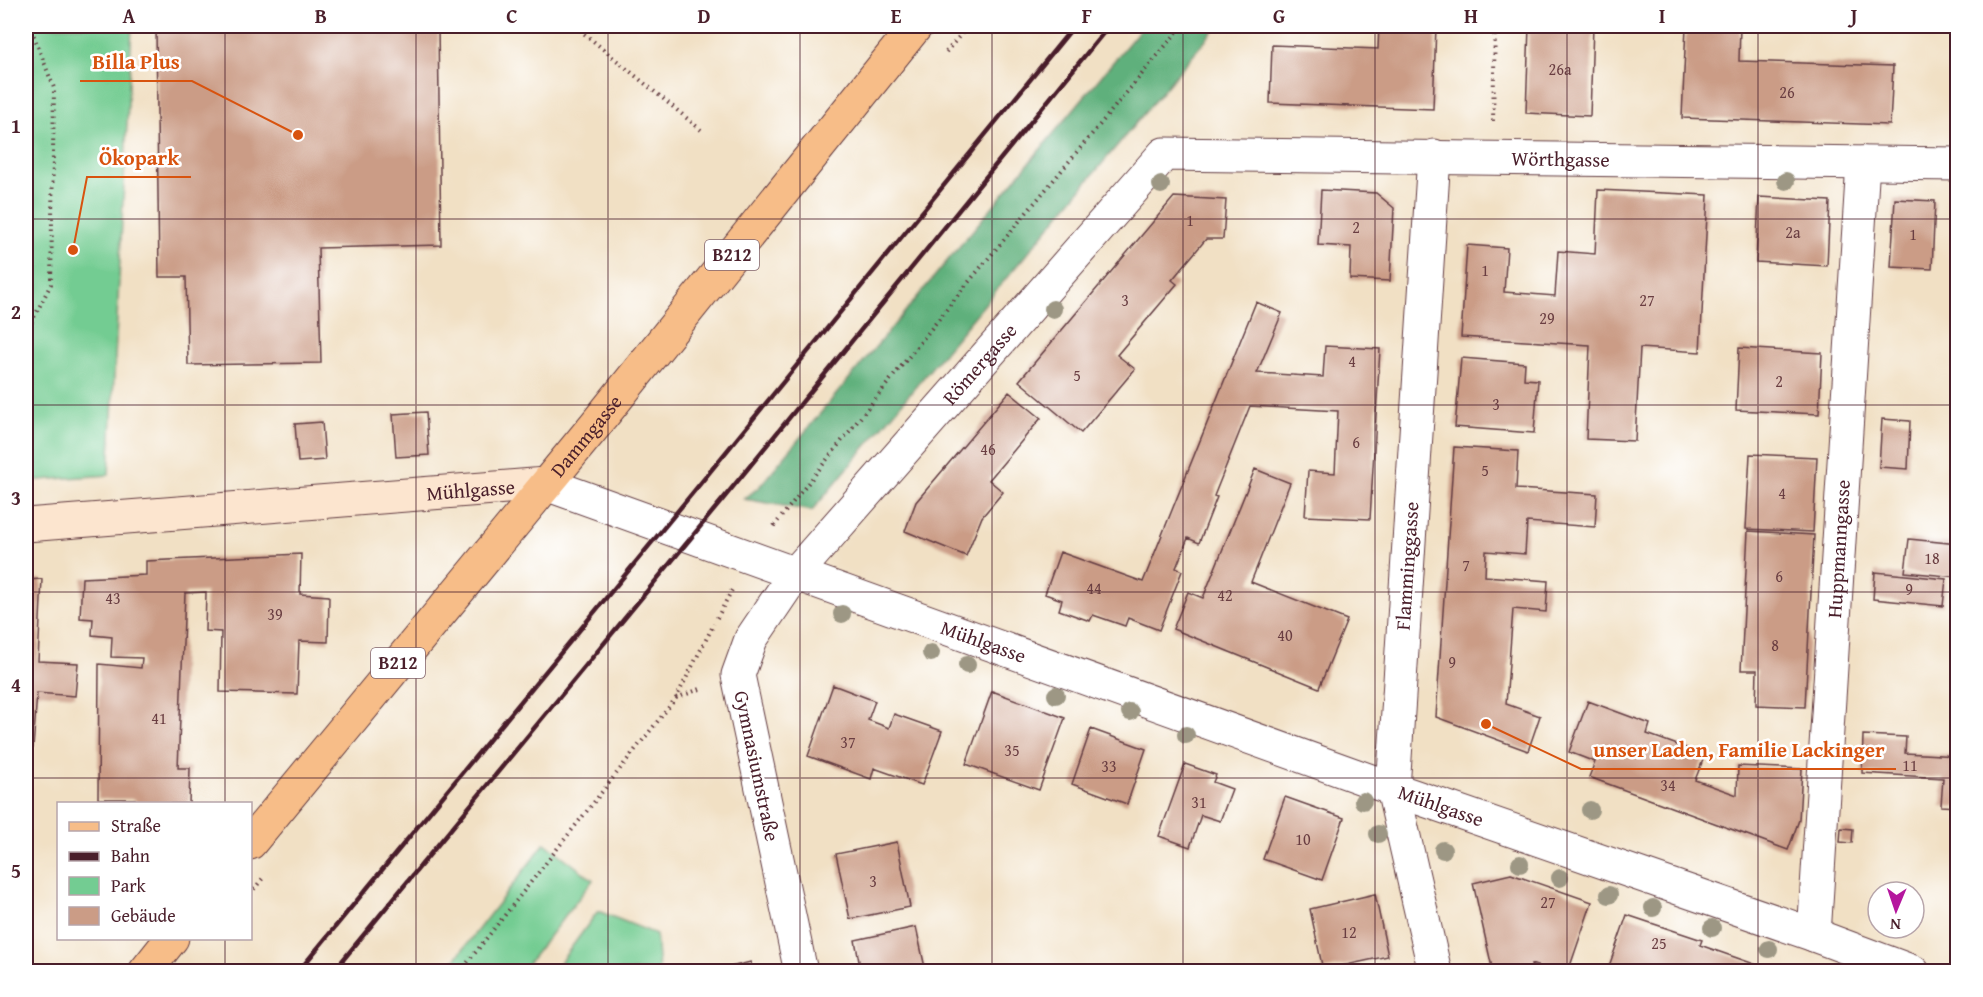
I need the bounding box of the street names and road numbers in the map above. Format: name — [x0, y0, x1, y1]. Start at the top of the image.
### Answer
street label: Wörthgasse — [1511, 143, 1610, 174]
road number: B212 — [705, 240, 759, 270]
street label: Römergasse — [935, 316, 1023, 411]
street label: Dammgasse — [543, 388, 628, 483]
street label: Mühlgasse — [425, 472, 516, 507]
street label: Huppmanngasse — [1819, 479, 1857, 619]
street label: Flamminggasse — [1388, 501, 1425, 631]
street label: Mühlgasse — [937, 612, 1030, 670]
road number: B212 — [371, 648, 425, 678]
street label: Gymnasiumstraße — [727, 688, 788, 844]
street label: Mühlgasse — [1394, 777, 1488, 833]

